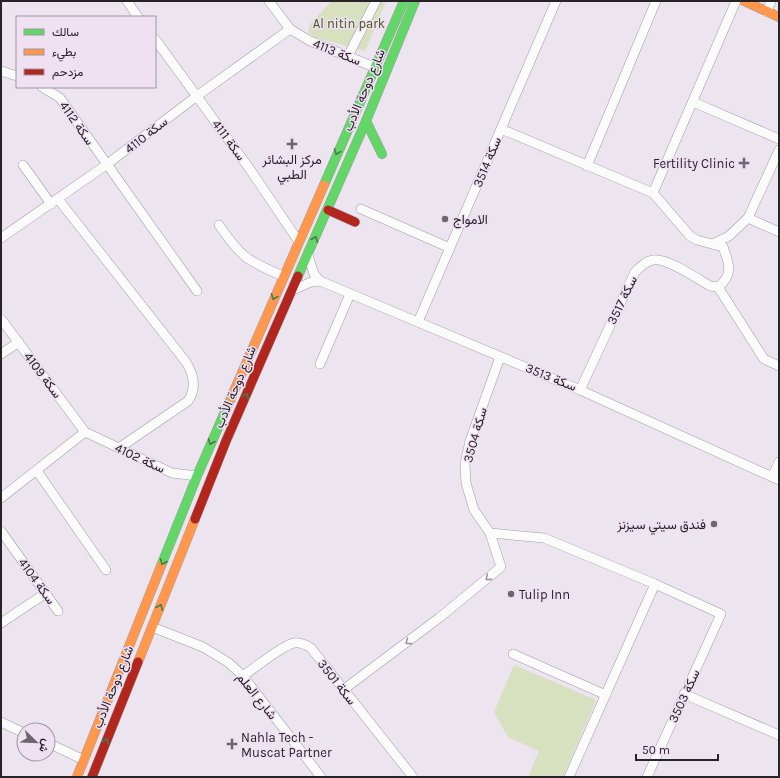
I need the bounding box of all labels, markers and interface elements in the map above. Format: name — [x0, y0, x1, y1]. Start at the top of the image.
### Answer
legend — [16, 16, 156, 88]
park label: Al nitin park — [313, 16, 385, 31]
text: سالك — [52, 25, 79, 39]
street label: سكة 4113 — [311, 36, 363, 68]
text: بطيء — [52, 45, 76, 62]
street label: شارع دوحة الأدب — [340, 47, 390, 134]
text: مزدحم — [52, 65, 83, 80]
street label: سكة 4112 — [56, 98, 98, 148]
street label: سكة 4110 — [122, 114, 170, 156]
street label: سكة 4111 — [209, 117, 249, 163]
street label: سكة 3514 — [470, 135, 504, 189]
marker: مركز البشائر الطبي — [286, 138, 298, 150]
one-way arrow — [334, 149, 342, 156]
place label: مركز البشائر الطبي — [261, 152, 322, 185]
place label: Fertility Clinic — [653, 156, 735, 171]
marker: Fertility Clinic — [738, 157, 750, 169]
place label: الامواج — [453, 212, 488, 229]
marker: الامواج — [440, 214, 450, 224]
one-way arrow — [310, 235, 318, 243]
street label: سكة 3517 — [604, 273, 640, 327]
one-way arrow — [271, 292, 279, 300]
street label: شارع دوحة الأدب — [211, 344, 261, 431]
street label: سكة 4109 — [21, 349, 65, 401]
street label: سكة 3513 — [523, 360, 579, 394]
one-way arrow — [241, 393, 249, 401]
street label: سكة 3504 — [460, 406, 490, 464]
one-way arrow — [208, 438, 216, 445]
street label: سكة 4102 — [113, 440, 167, 476]
place label: فندق سيتي سيزنز — [616, 517, 706, 535]
marker: فندق سيتي سيزنز — [709, 519, 719, 529]
street label: سكة 4104 — [15, 555, 59, 607]
one-way arrow — [159, 559, 167, 566]
one-way arrow — [485, 574, 492, 581]
place label: Tulip Inn — [519, 587, 570, 602]
marker: Tulip Inn — [506, 589, 516, 599]
one-way arrow — [156, 604, 164, 611]
one-way arrow — [405, 637, 412, 644]
street label: شارع دوحة الأدب — [90, 644, 138, 731]
street label: سكة 3501 — [315, 656, 359, 708]
street label: سكة 3503 — [665, 667, 703, 725]
street label: شارع العلم — [232, 670, 280, 724]
north arrow — [16, 722, 56, 762]
place label: Nahla Tech - Muscat Partner — [241, 730, 332, 760]
scale bar — [636, 736, 718, 762]
text: ش — [36, 737, 53, 754]
one-way arrow — [102, 737, 110, 744]
marker: Nahla Tech - Muscat Partner — [226, 738, 238, 750]
text: 50 m — [642, 743, 670, 757]

